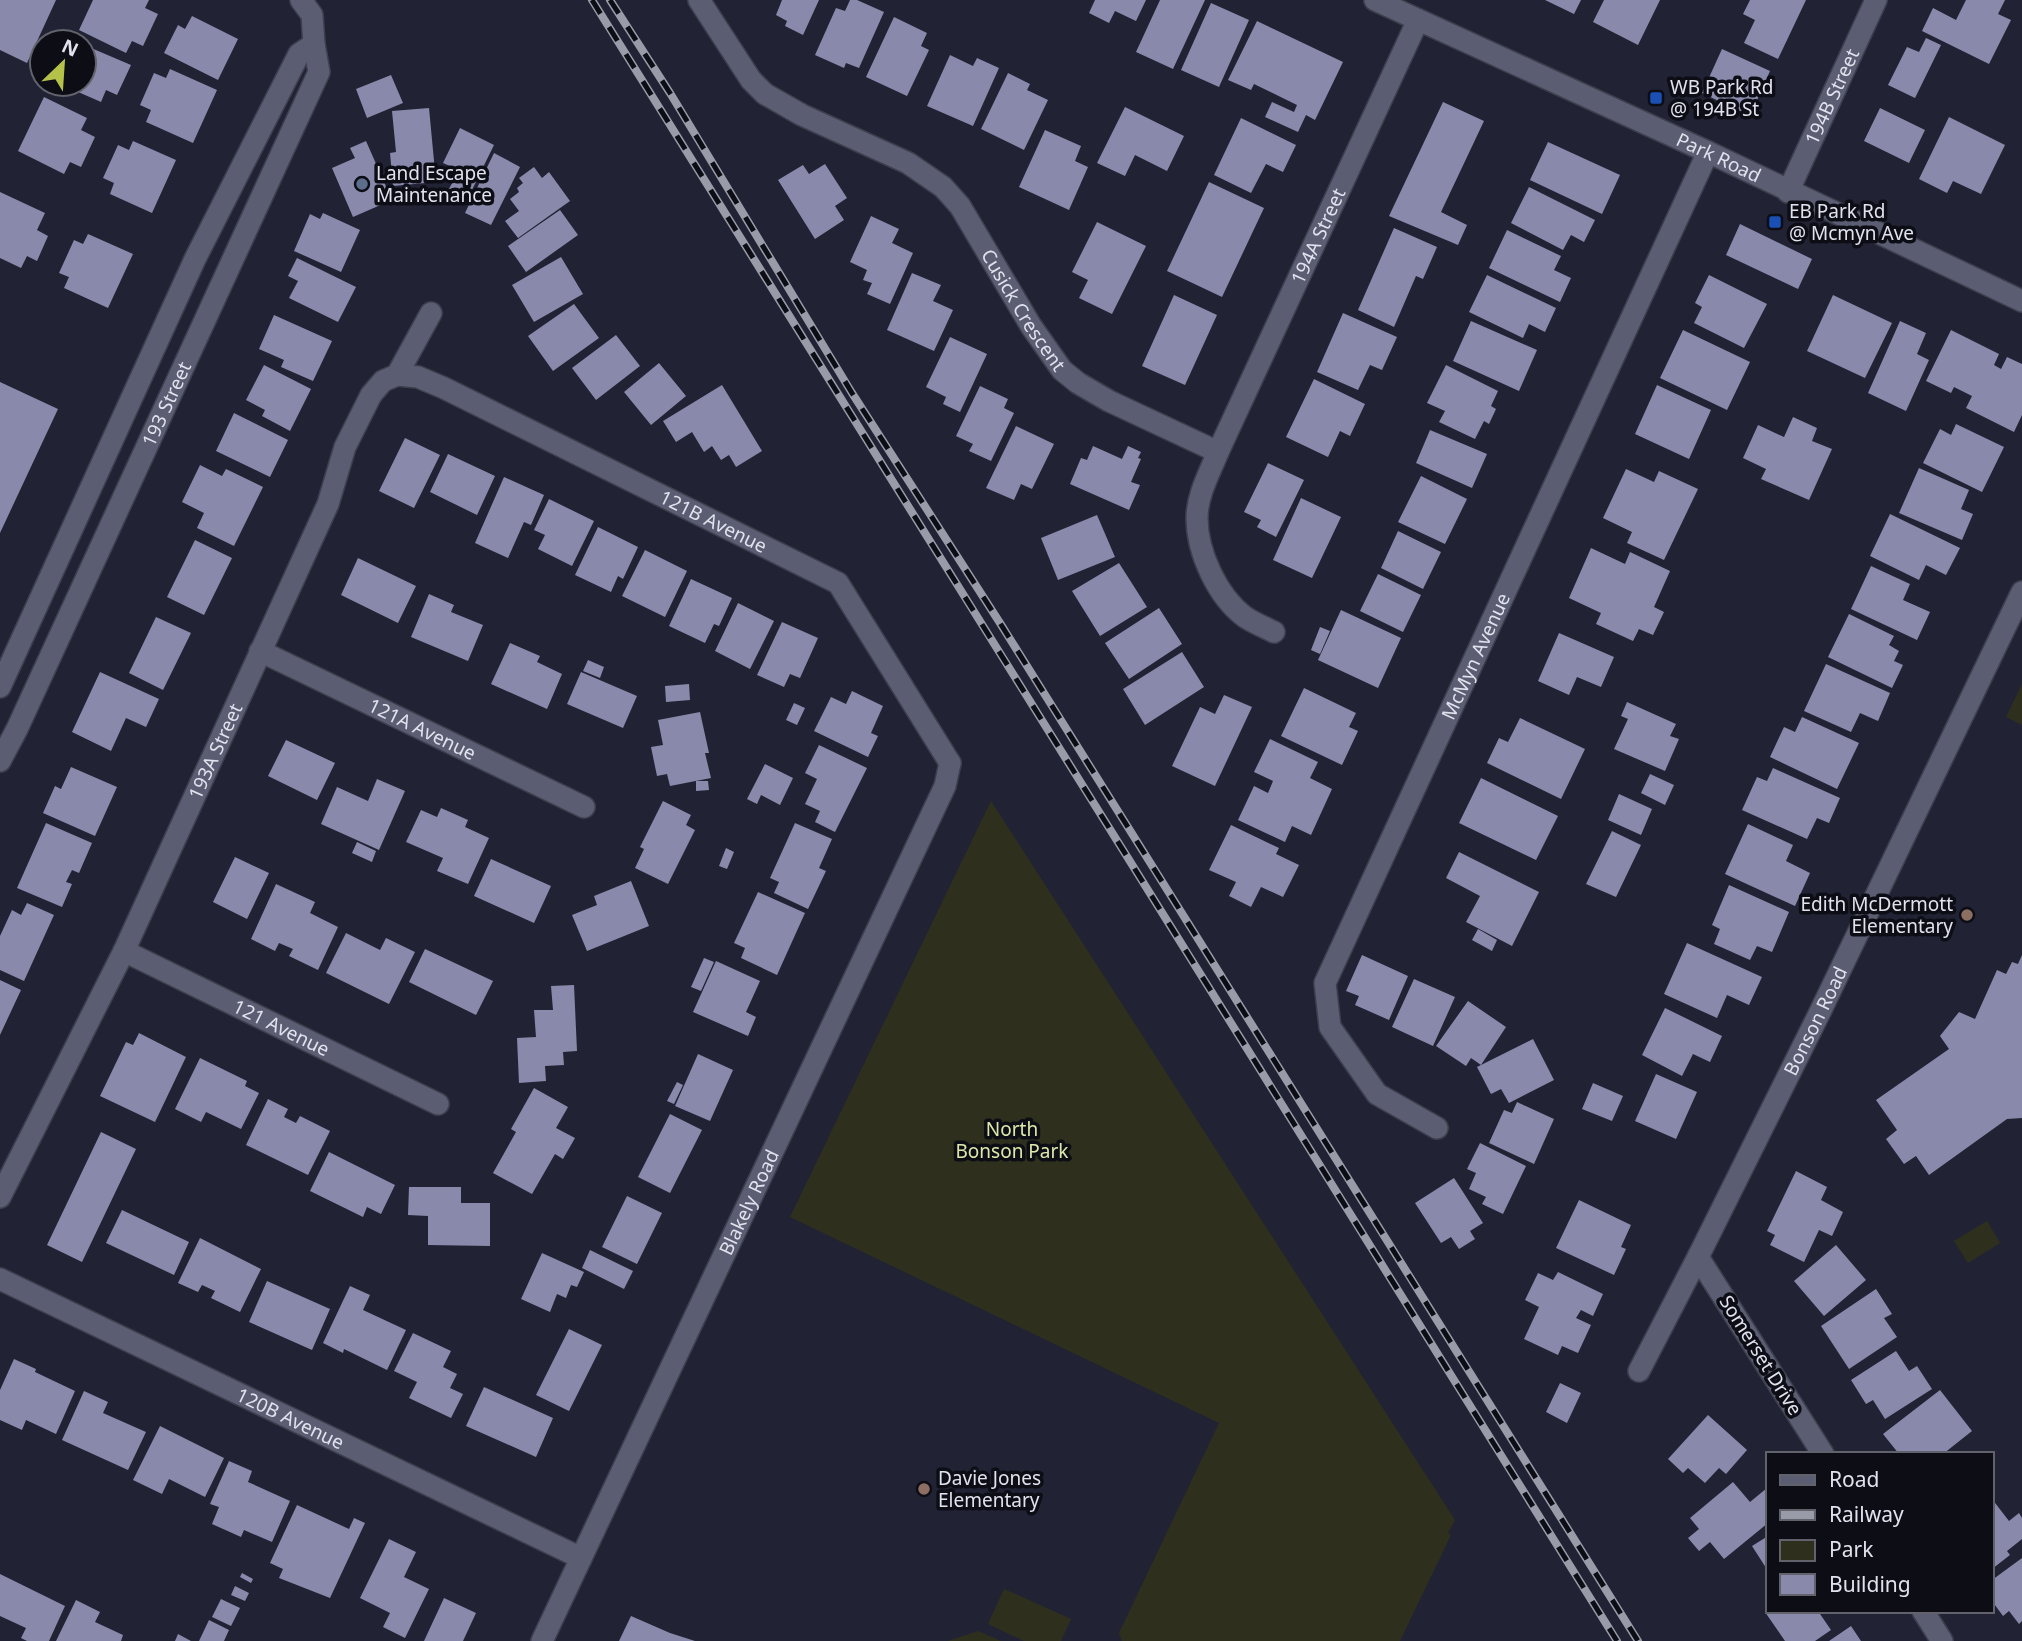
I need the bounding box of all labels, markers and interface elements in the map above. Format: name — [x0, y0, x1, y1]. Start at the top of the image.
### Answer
north arrow — [28, 28, 98, 98]
text: N — [58, 33, 83, 63]
street label: 194B Street — [1798, 44, 1865, 149]
place label: WB Park Rd @ 194B St — [1670, 74, 1774, 122]
marker: WB Park Rd @ 194B St — [1648, 90, 1664, 106]
street label: Park Road — [1672, 126, 1765, 188]
place label: Land Escape Maintenance — [376, 160, 492, 208]
marker: Land Escape Maintenance — [354, 176, 370, 192]
street label: 194A Street — [1285, 184, 1351, 288]
place label: EB Park Rd @ Mcmyn Ave — [1789, 198, 1914, 246]
marker: EB Park Rd @ Mcmyn Ave — [1767, 214, 1783, 230]
street label: Cusick Crescent — [975, 244, 1072, 376]
street label: 193 Street — [136, 357, 197, 451]
street label: 121B Avenue — [655, 484, 772, 559]
street label: McMyn Avenue — [1435, 589, 1516, 724]
street label: 121A Avenue — [364, 692, 480, 766]
street label: 193A Street — [182, 699, 248, 803]
place label: Edith McDermott Elementary — [1801, 891, 1953, 939]
marker: Edith McDermott Elementary — [1959, 907, 1975, 923]
street label: Bonson Road — [1777, 962, 1853, 1080]
street label: 121 Avenue — [229, 993, 334, 1062]
park label: North Bonson Park — [955, 1116, 1069, 1164]
street label: Blakely Road — [713, 1145, 785, 1259]
street label: Somerset Drive — [1714, 1290, 1808, 1420]
street label: 120B Avenue — [232, 1381, 348, 1455]
legend — [1766, 1452, 1994, 1613]
place label: Davie Jones Elementary — [938, 1465, 1041, 1513]
text: Road — [1829, 1465, 1879, 1493]
marker: Davie Jones Elementary — [916, 1481, 932, 1497]
text: Railway — [1829, 1500, 1904, 1528]
text: Park — [1829, 1535, 1874, 1563]
text: Building — [1829, 1570, 1911, 1598]

